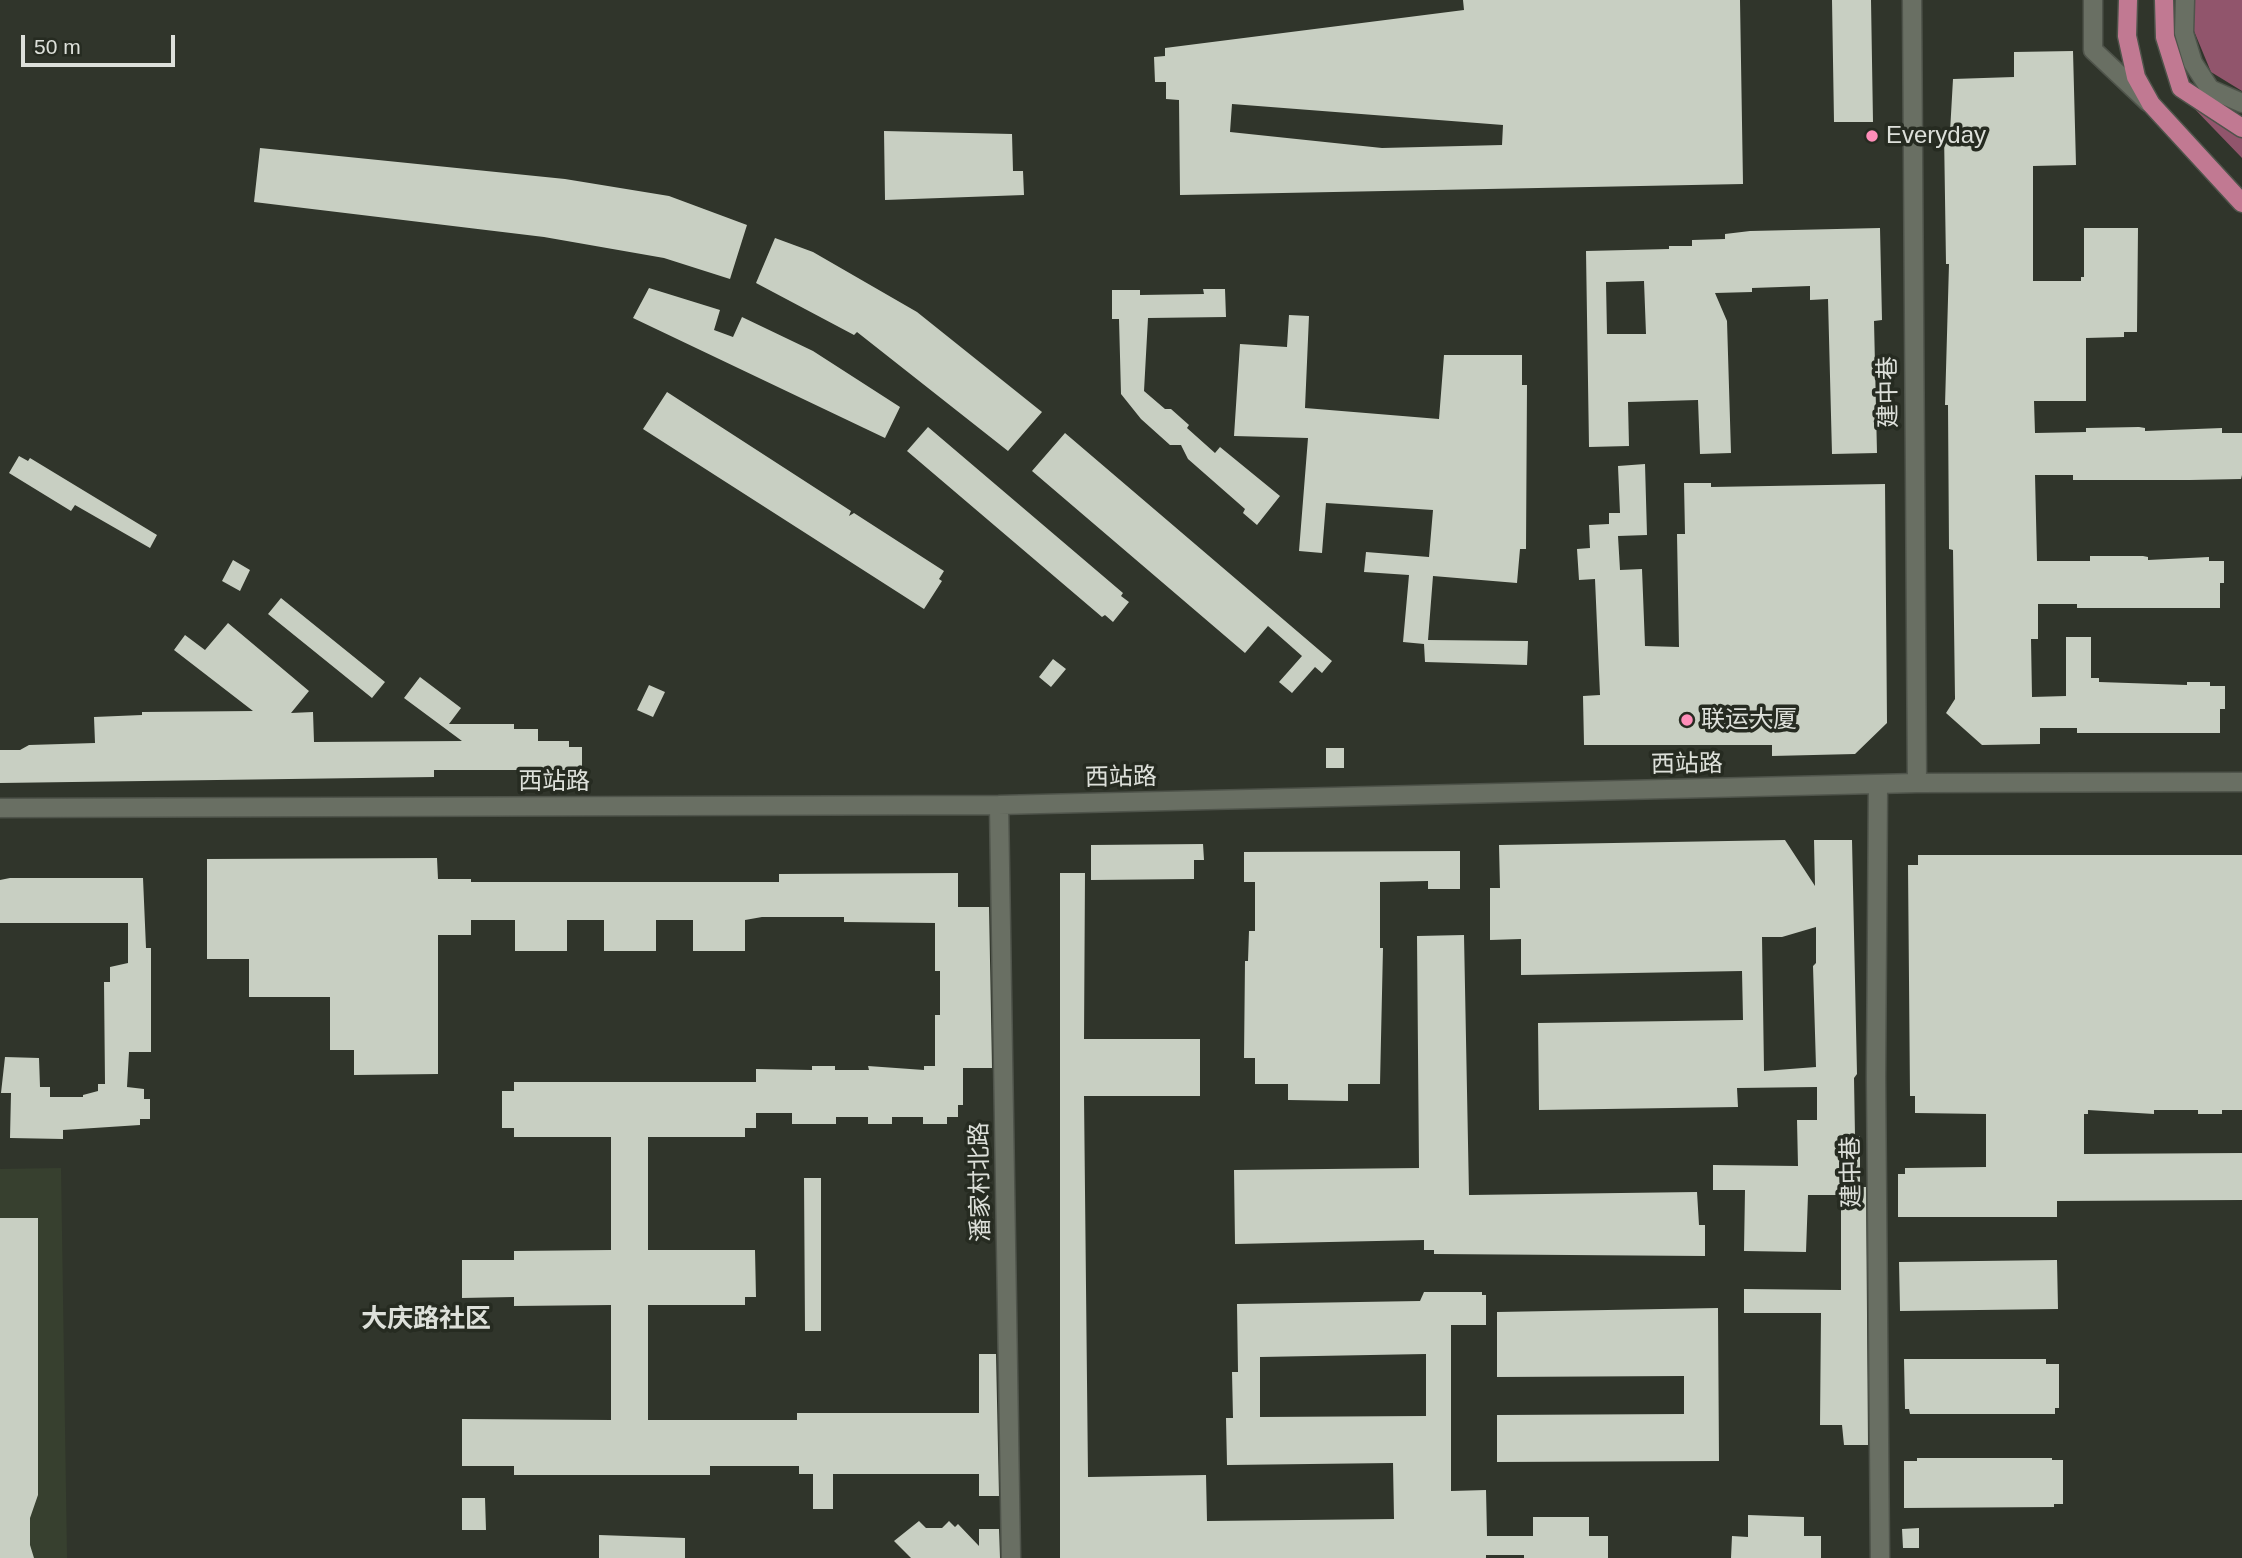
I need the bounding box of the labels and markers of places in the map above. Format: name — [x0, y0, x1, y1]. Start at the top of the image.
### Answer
place label: Everyday — [1886, 122, 1986, 150]
marker: Everyday — [1864, 128, 1880, 144]
place label: 联运大厦 — [1701, 706, 1797, 734]
marker: 联运大厦 — [1679, 712, 1695, 728]

